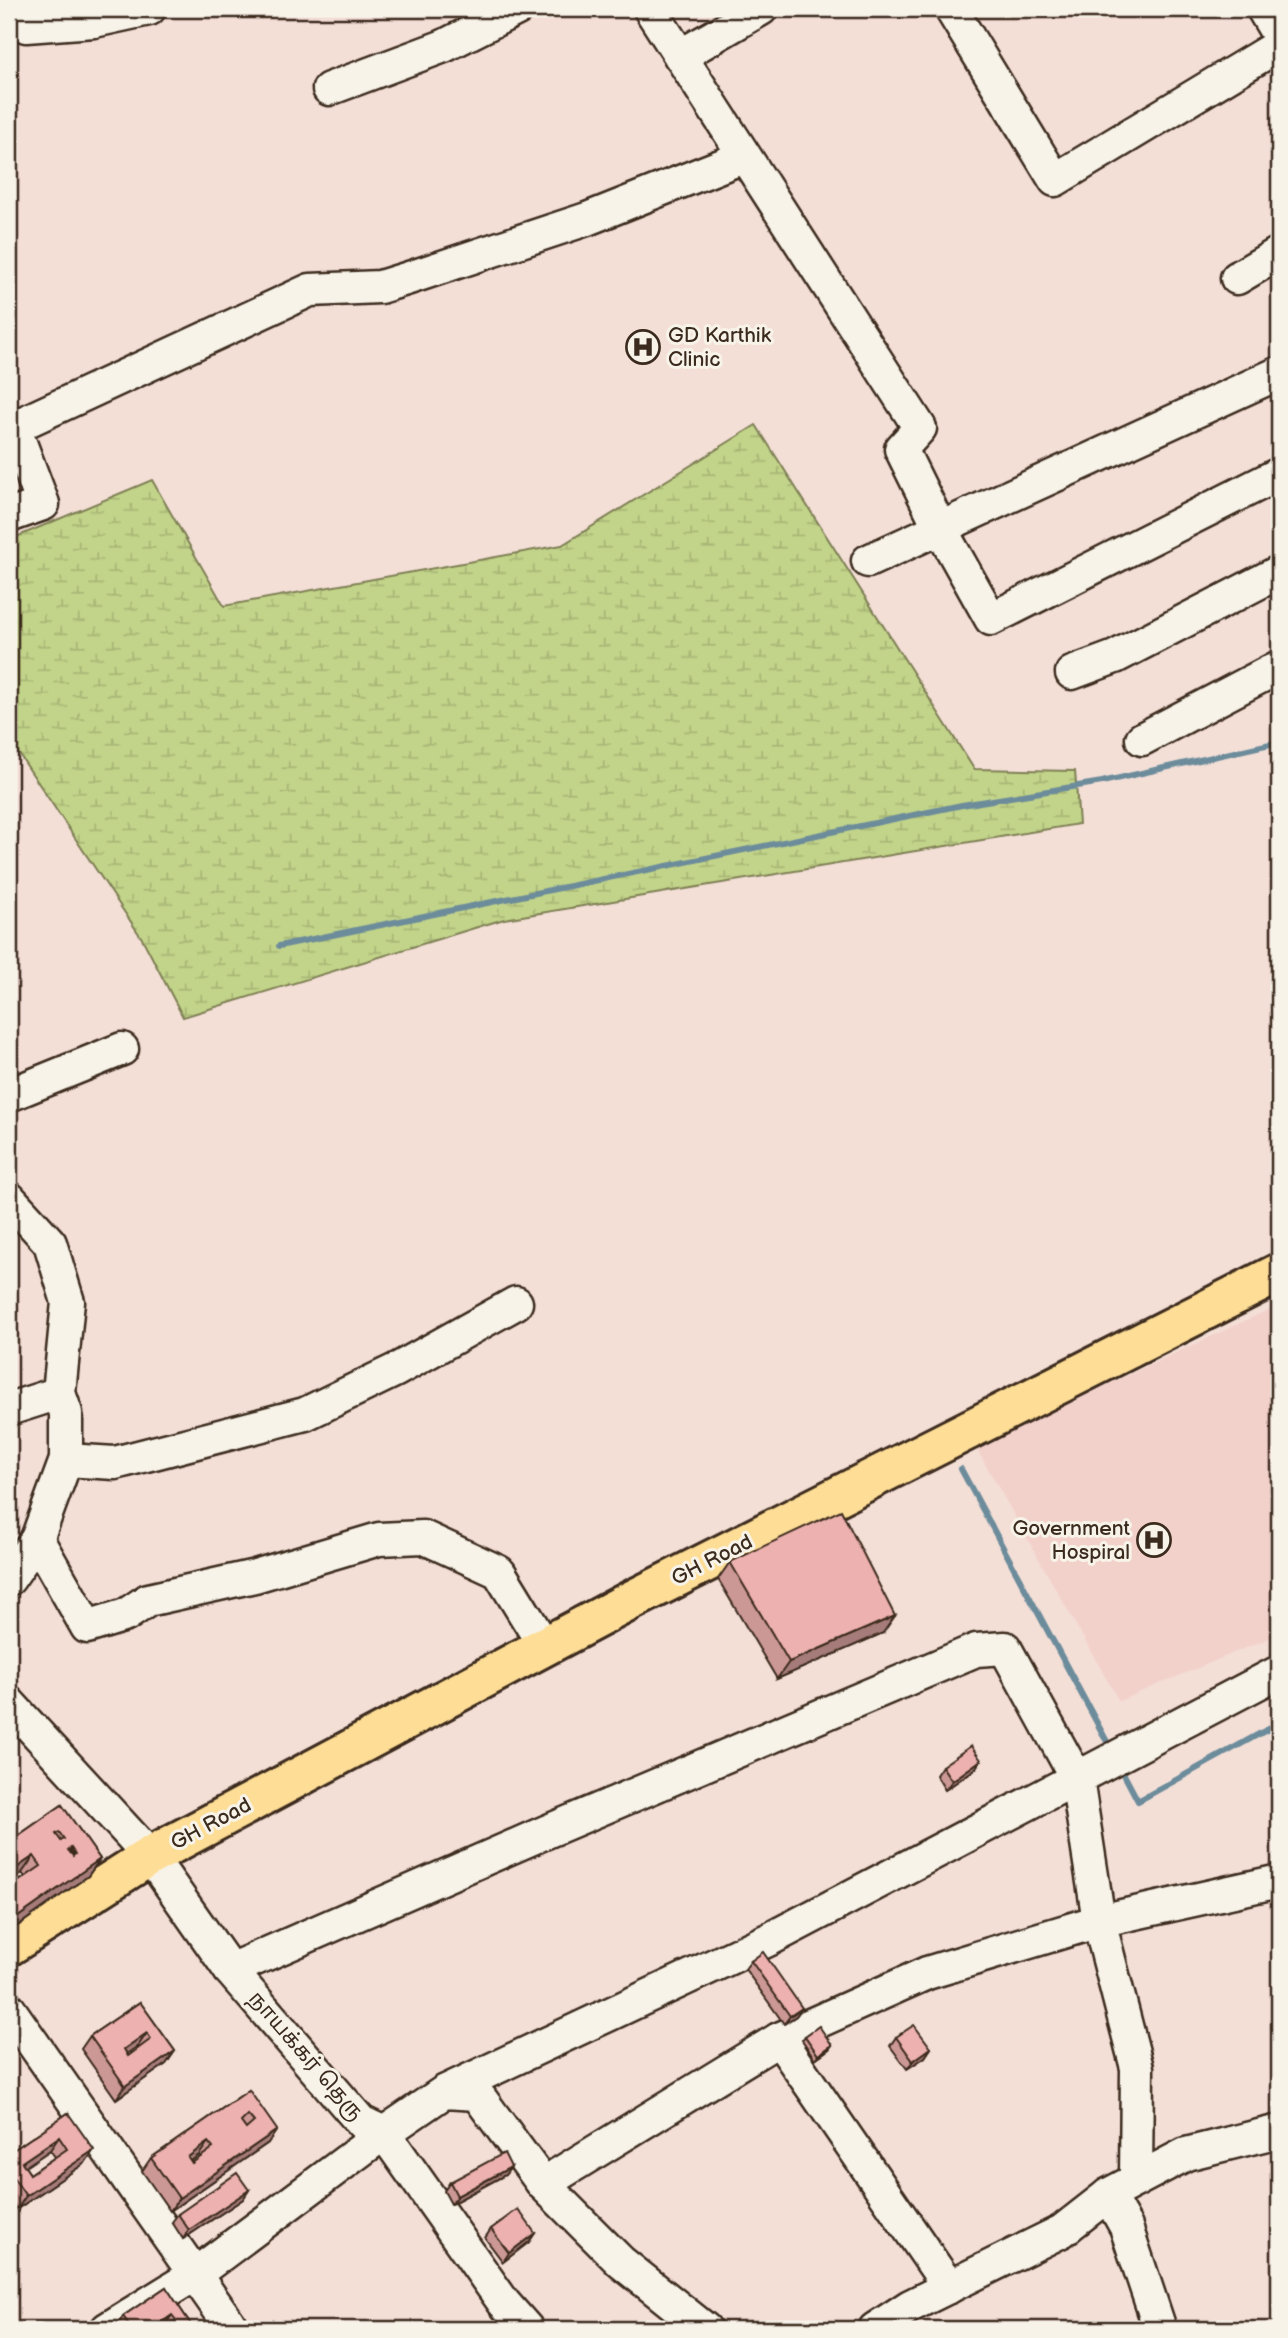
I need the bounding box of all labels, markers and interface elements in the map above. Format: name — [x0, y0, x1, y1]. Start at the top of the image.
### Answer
place label: GD Karthik Clinic — [668, 323, 772, 372]
hospital icon: GD Karthik Clinic — [624, 328, 662, 366]
place label: Government Hospiral — [1013, 1516, 1131, 1565]
hospital icon: Government Hospiral — [1135, 1521, 1173, 1559]
street label: GH Road — [667, 1529, 757, 1591]
street label: GH Road — [166, 1792, 256, 1856]
street label: நாயக்கர் தெரு — [243, 1987, 369, 2126]

